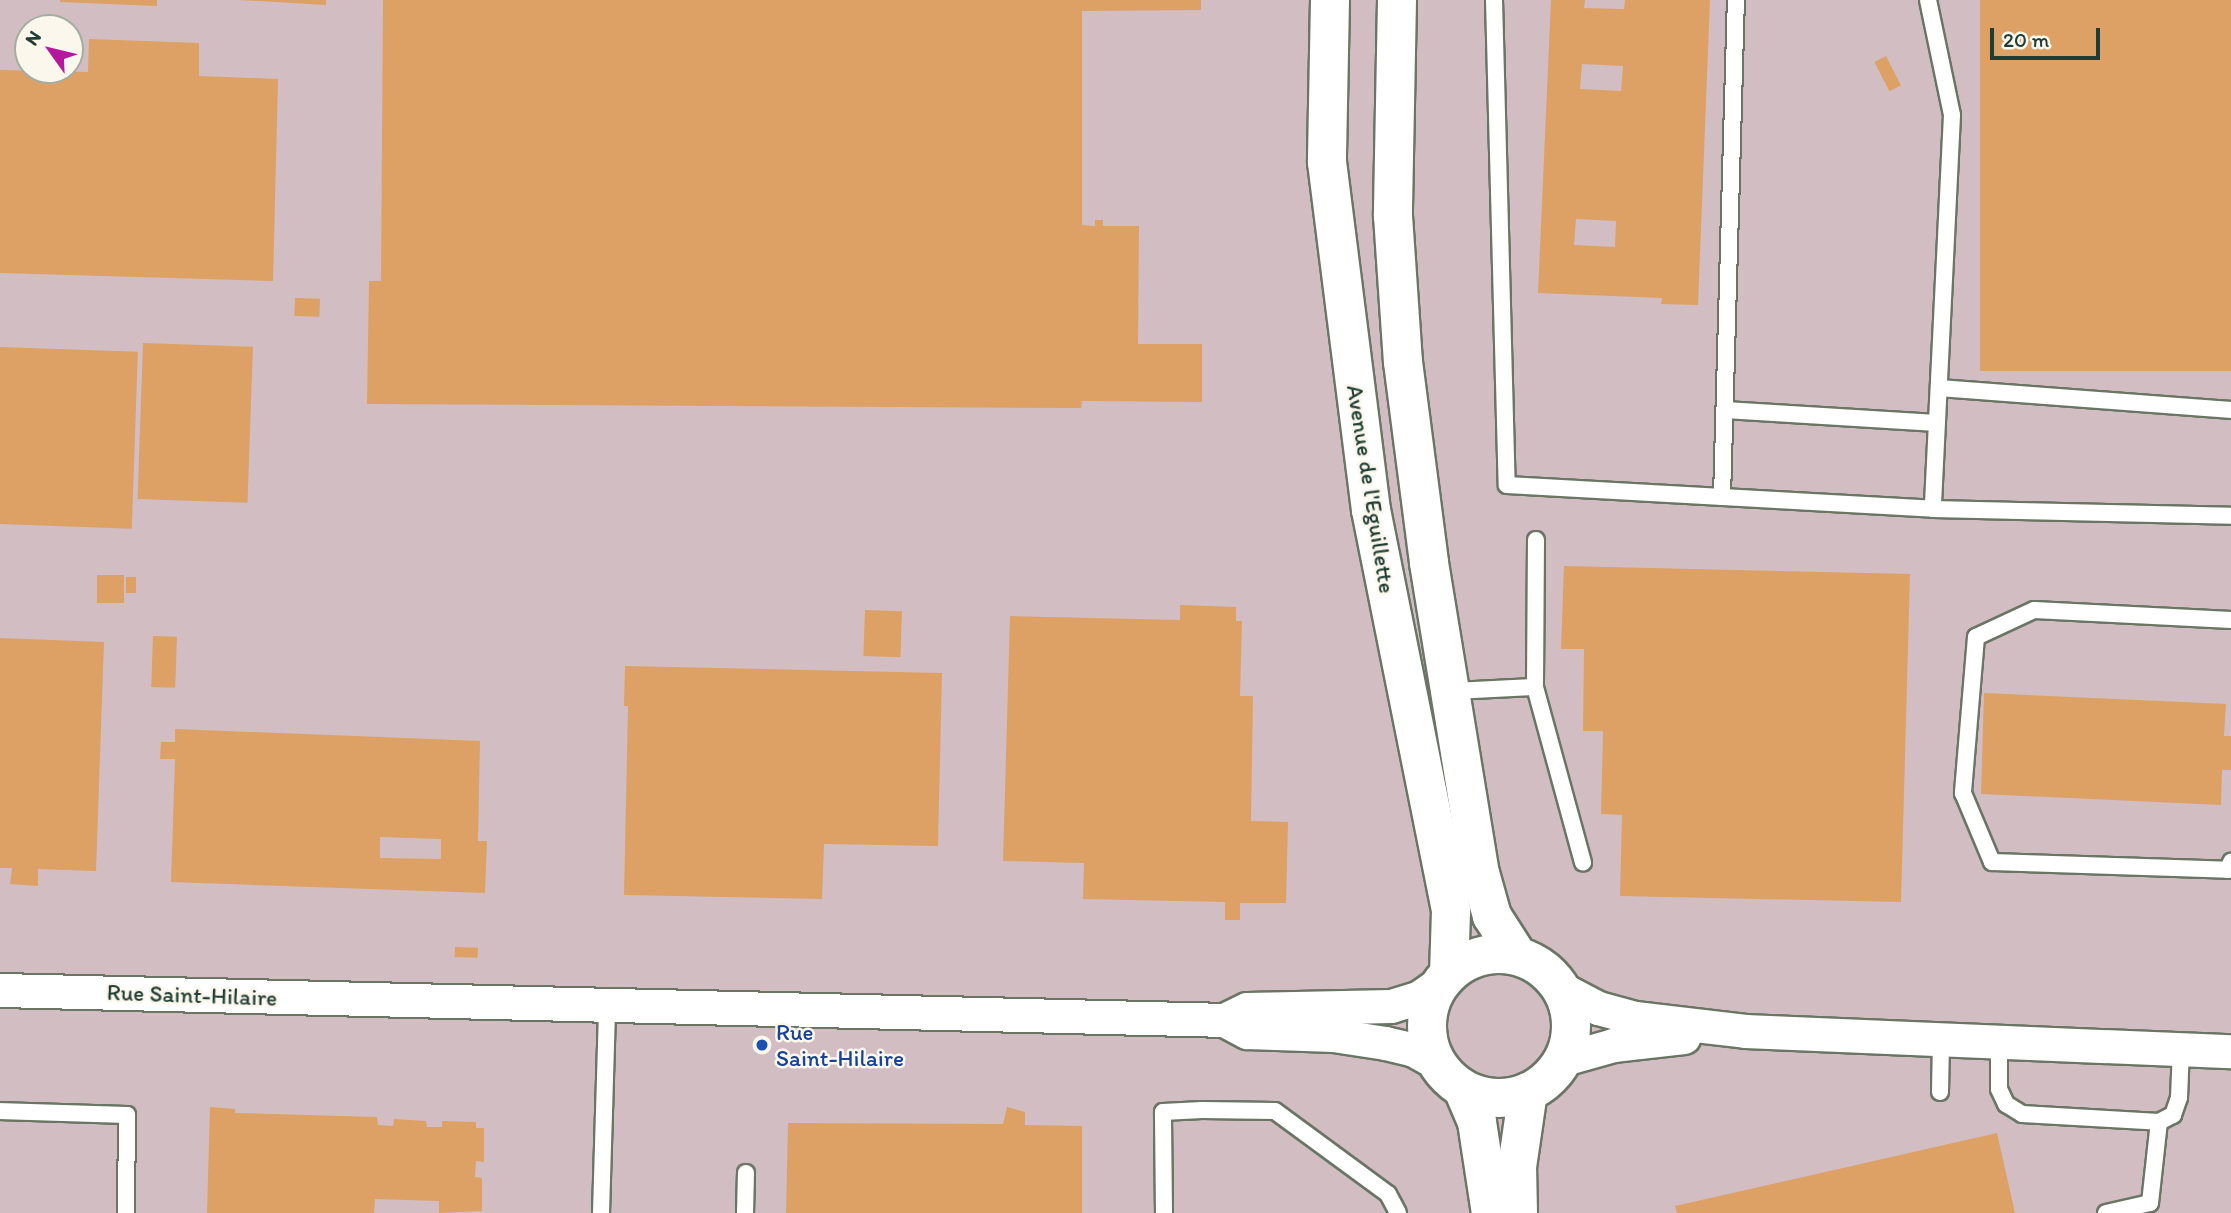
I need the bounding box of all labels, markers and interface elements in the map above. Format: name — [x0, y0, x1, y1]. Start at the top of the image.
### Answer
north arrow — [14, 14, 84, 84]
scale bar — [1993, 14, 2103, 58]
text: N — [20, 26, 46, 50]
text: 20 m — [2003, 27, 2049, 52]
street label: Avenue de l'Eguillette — [1341, 383, 1401, 595]
street label: Rue Saint-Hilaire — [106, 978, 278, 1012]
place label: Rue Saint-Hilaire — [776, 1018, 904, 1072]
marker: Rue Saint-Hilaire — [754, 1037, 770, 1053]

